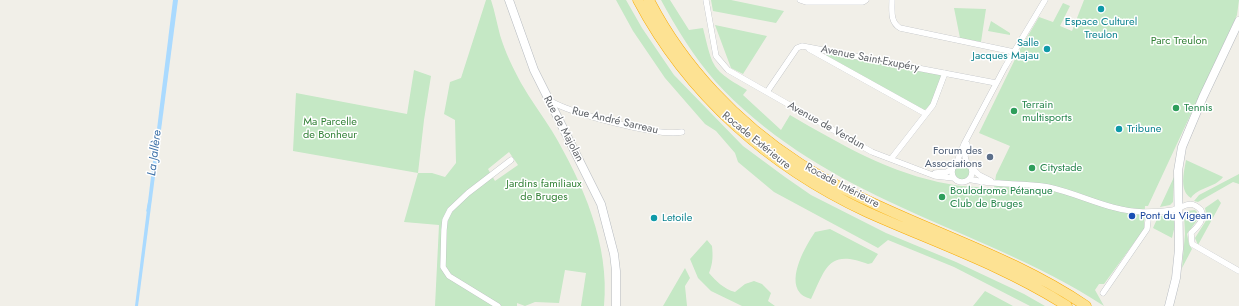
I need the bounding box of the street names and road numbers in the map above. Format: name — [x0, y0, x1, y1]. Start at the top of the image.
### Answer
street label: Avenue Saint-Exupéry — [820, 43, 920, 75]
street label: Rue de Majolan — [540, 94, 586, 164]
street label: Avenue de Verdun — [785, 99, 867, 153]
street label: Rue André Sarreau — [571, 105, 659, 137]
street label: Rocade Extérieure — [719, 109, 793, 173]
street label: Rocade Intérieure — [803, 161, 881, 211]

